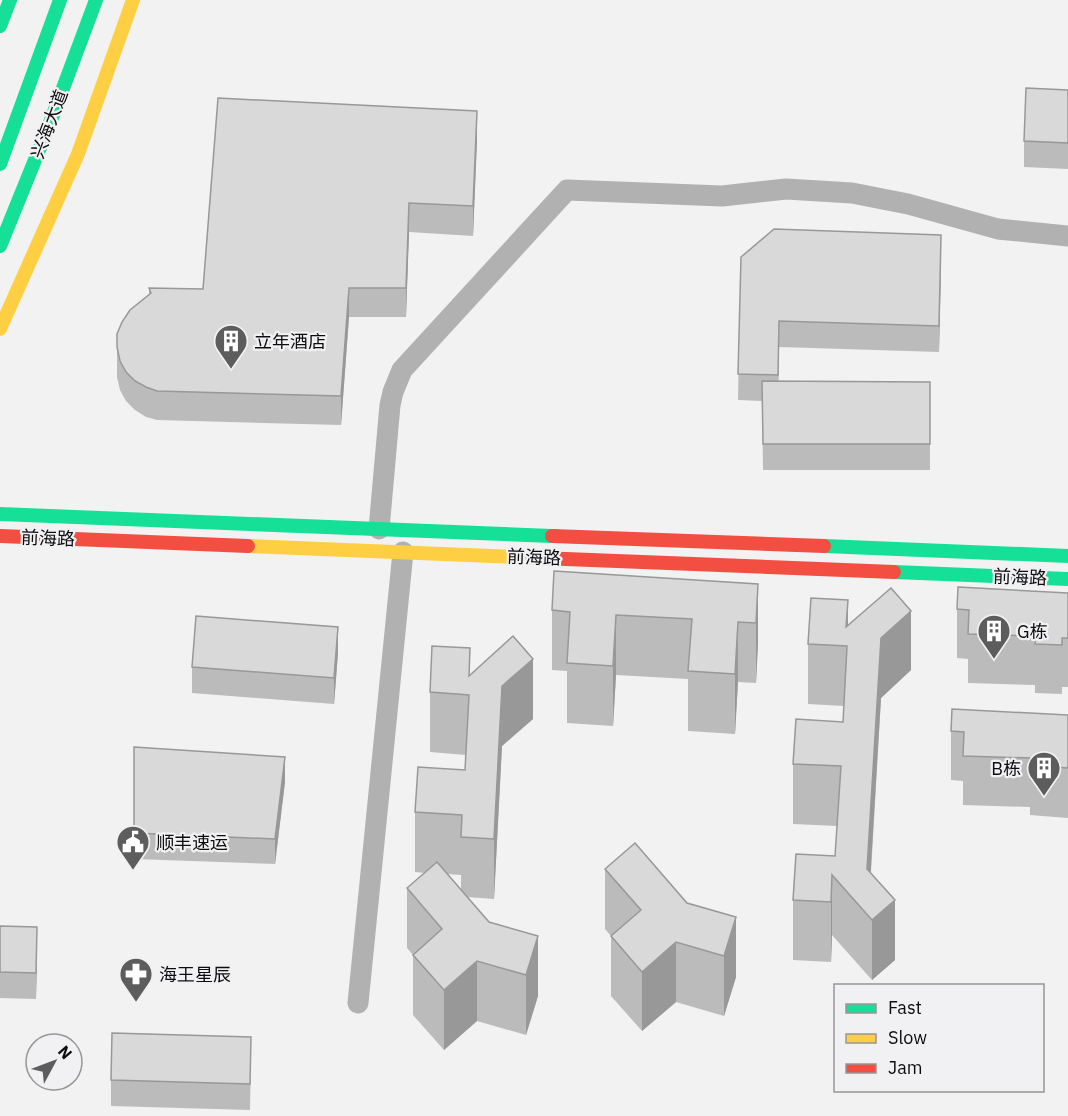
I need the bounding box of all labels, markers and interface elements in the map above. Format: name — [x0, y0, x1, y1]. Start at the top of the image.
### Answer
street label: 兴海大道 — [25, 86, 73, 162]
building icon: 立年酒店 — [213, 323, 249, 370]
place label: 立年酒店 — [254, 330, 326, 353]
street label: 前海路 — [21, 526, 75, 550]
street label: 前海路 — [507, 545, 561, 569]
street label: 前海路 — [993, 565, 1047, 589]
building icon: G栋 — [976, 613, 1012, 660]
place label: G栋 — [1017, 620, 1048, 643]
building icon: B栋 — [1026, 750, 1062, 797]
place label: B栋 — [991, 757, 1021, 780]
public building icon: 顺丰速运 — [115, 824, 151, 871]
place label: 顺丰速运 — [156, 831, 228, 854]
pharmacy icon: 海王星辰 — [118, 956, 154, 1003]
place label: 海王星辰 — [159, 963, 231, 986]
legend — [834, 984, 1044, 1092]
text: Fast — [888, 996, 922, 1019]
text: Slow — [888, 1026, 927, 1049]
north arrow — [24, 1032, 84, 1092]
text: N — [54, 1041, 77, 1063]
text: Jam — [888, 1056, 923, 1079]

